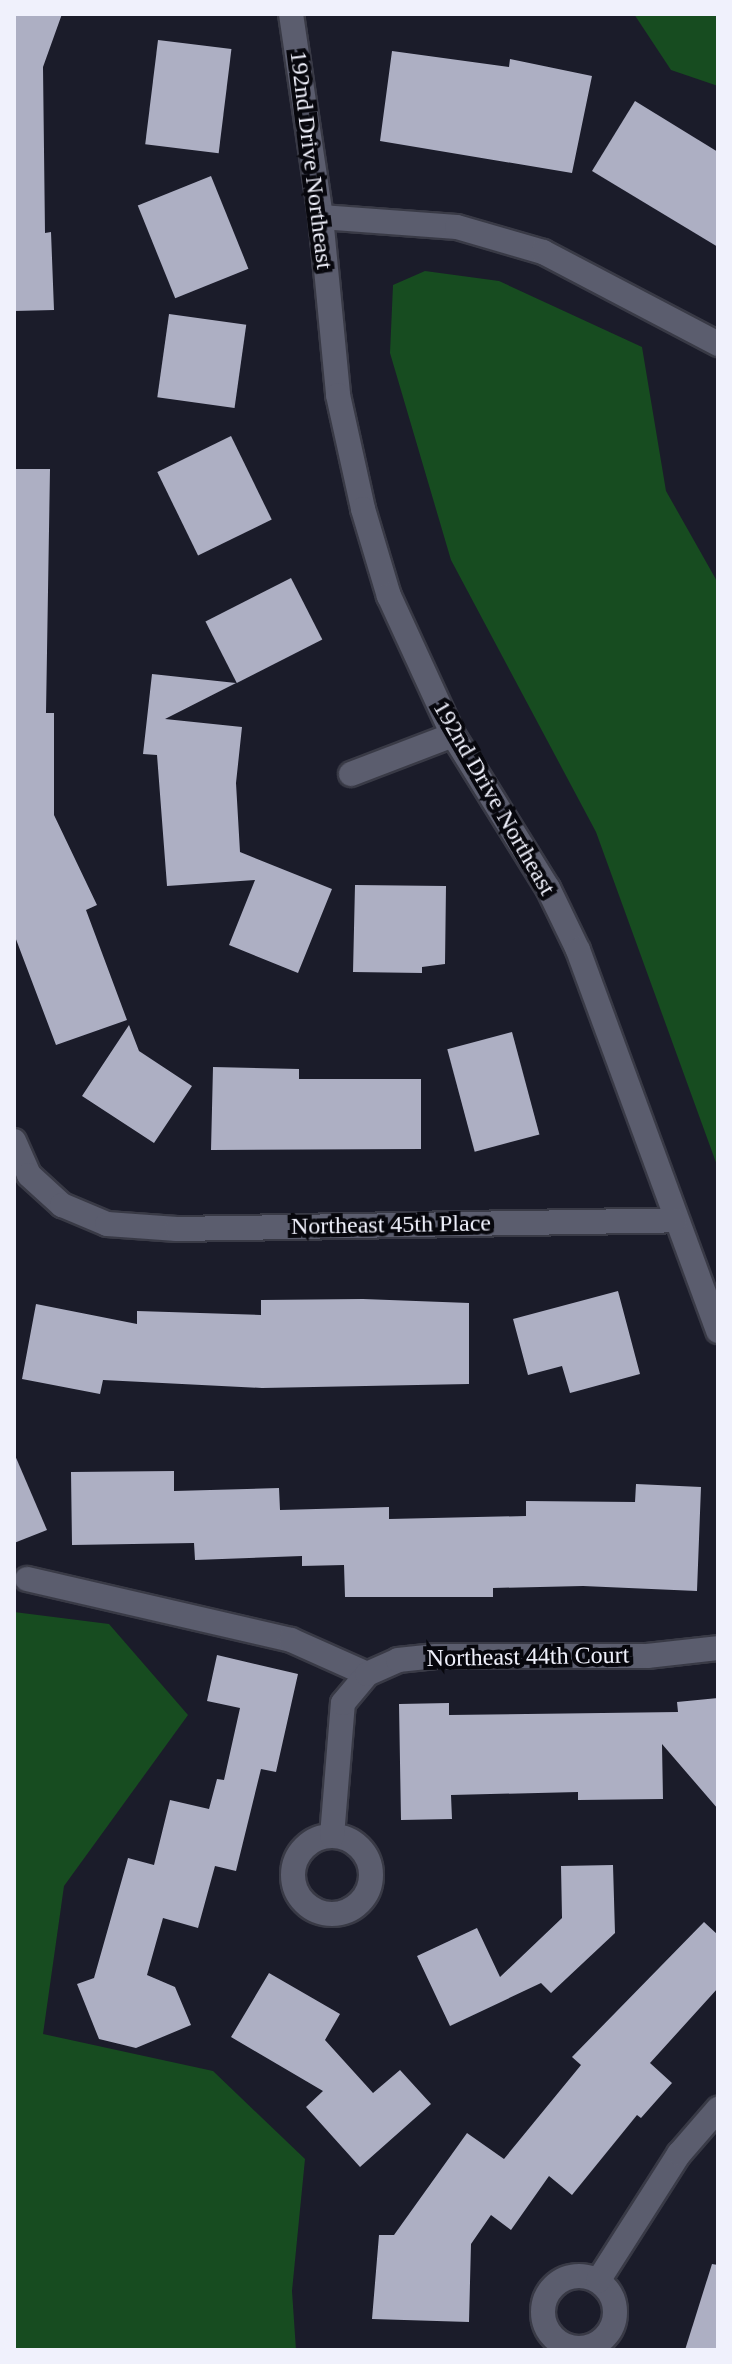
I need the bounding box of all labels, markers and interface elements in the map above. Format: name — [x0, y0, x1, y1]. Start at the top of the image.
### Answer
street label: 192nd Drive Northeast — [283, 49, 339, 271]
street label: 192nd Drive Northeast — [427, 696, 561, 900]
street label: Northeast 45th Place — [291, 1209, 491, 1241]
street label: Northeast 44th Court — [426, 1641, 630, 1673]

